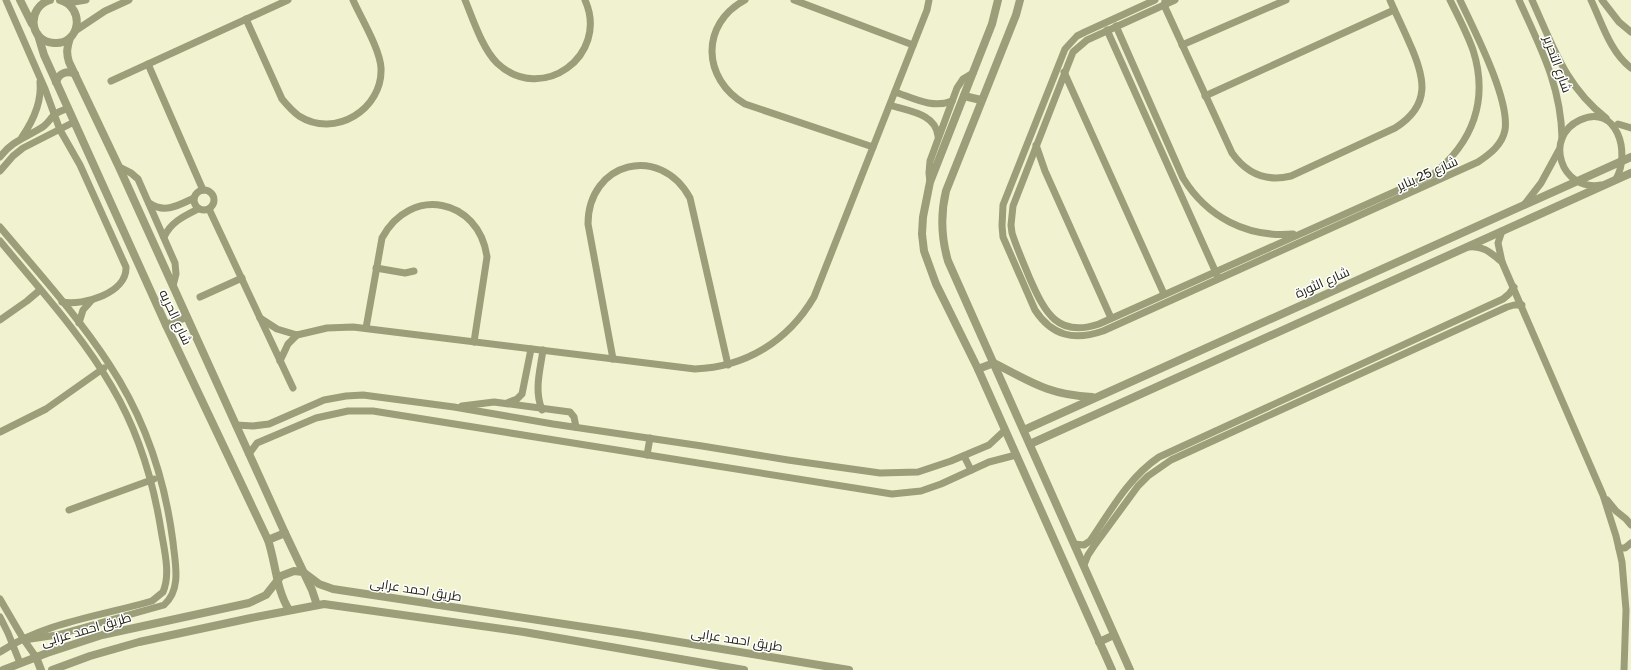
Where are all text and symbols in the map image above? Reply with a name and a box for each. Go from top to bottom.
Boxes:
street label: شارع التحرير [1539,32,1576,95]
street label: شارع 25 يناير [1393,152,1460,195]
street label: شارع الثورة [1292,263,1352,302]
street label: شارع الحريه [155,287,196,348]
street label: طريق احمد عرابى [369,574,463,604]
street label: طريق احمد عرابى [39,609,133,649]
street label: طريق احمد عرابى [690,624,784,654]

